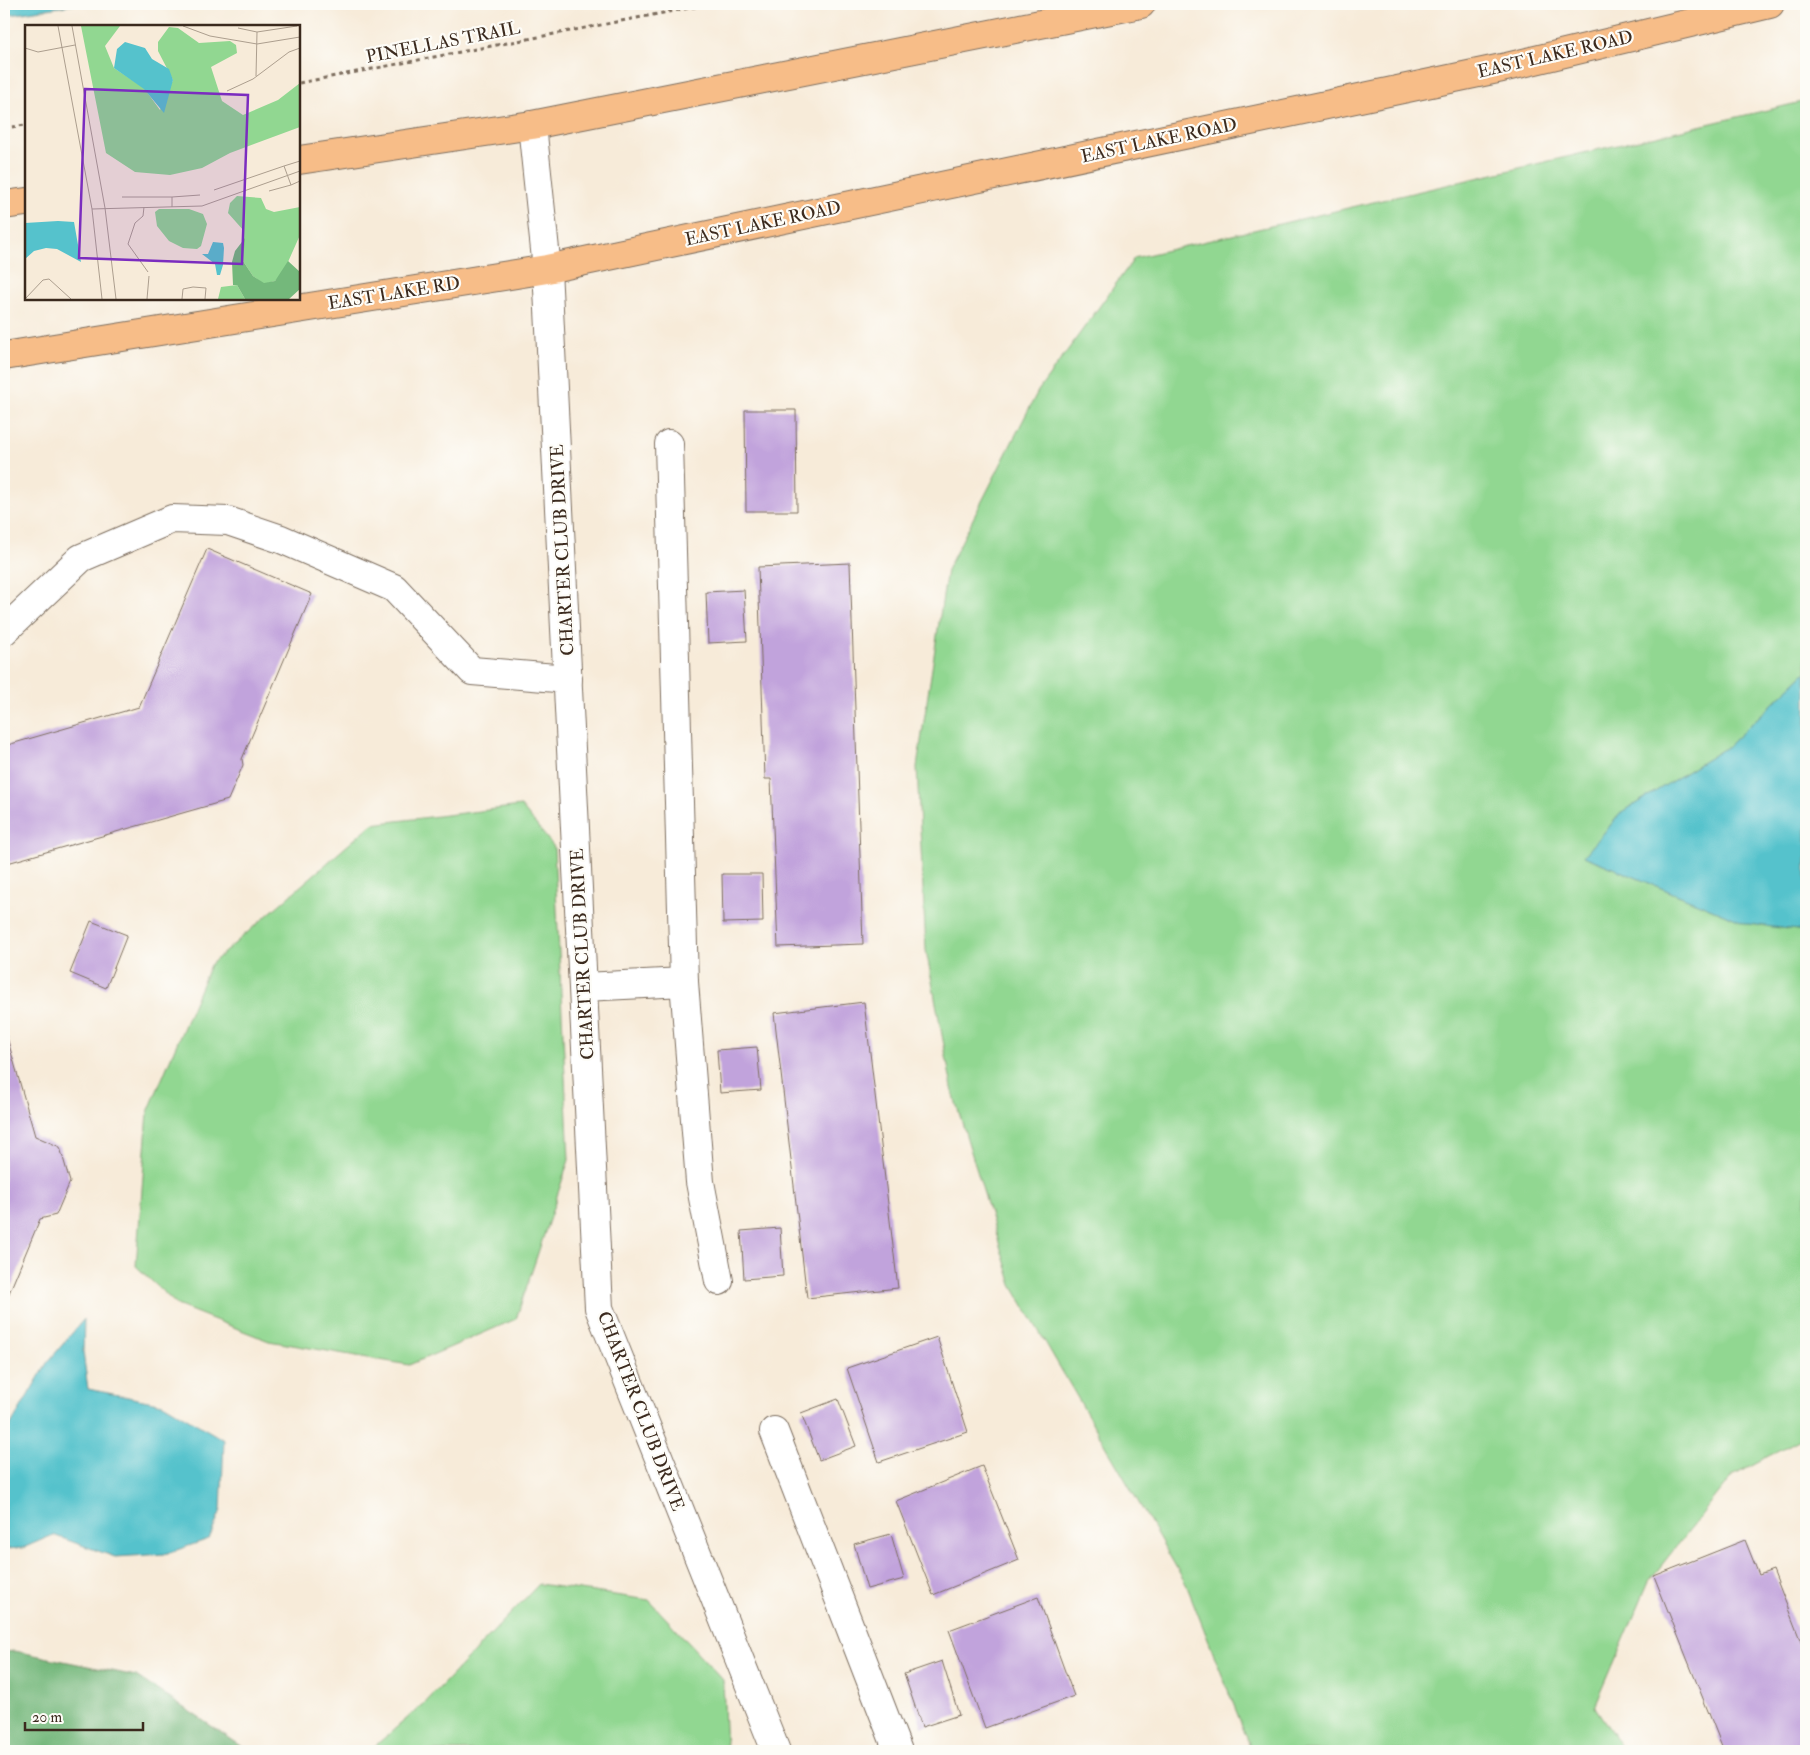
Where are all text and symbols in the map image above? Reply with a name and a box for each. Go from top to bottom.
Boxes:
street label: PINELLAS TRAIL [364,16,522,69]
inset map [25,25,300,300]
street label: EAST LAKE ROAD [1475,25,1635,84]
street label: EAST LAKE ROAD [1079,113,1239,168]
street label: EAST LAKE ROAD [683,196,843,251]
street label: EAST LAKE RD [326,272,462,315]
street label: CHARTER CLUB DRIVE [545,444,580,656]
street label: CHARTER CLUB DRIVE [565,848,600,1060]
street label: CHARTER CLUB DRIVE [592,1308,689,1514]
scale bar [25,1700,142,1732]
text: 20 m [32,1708,62,1727]

